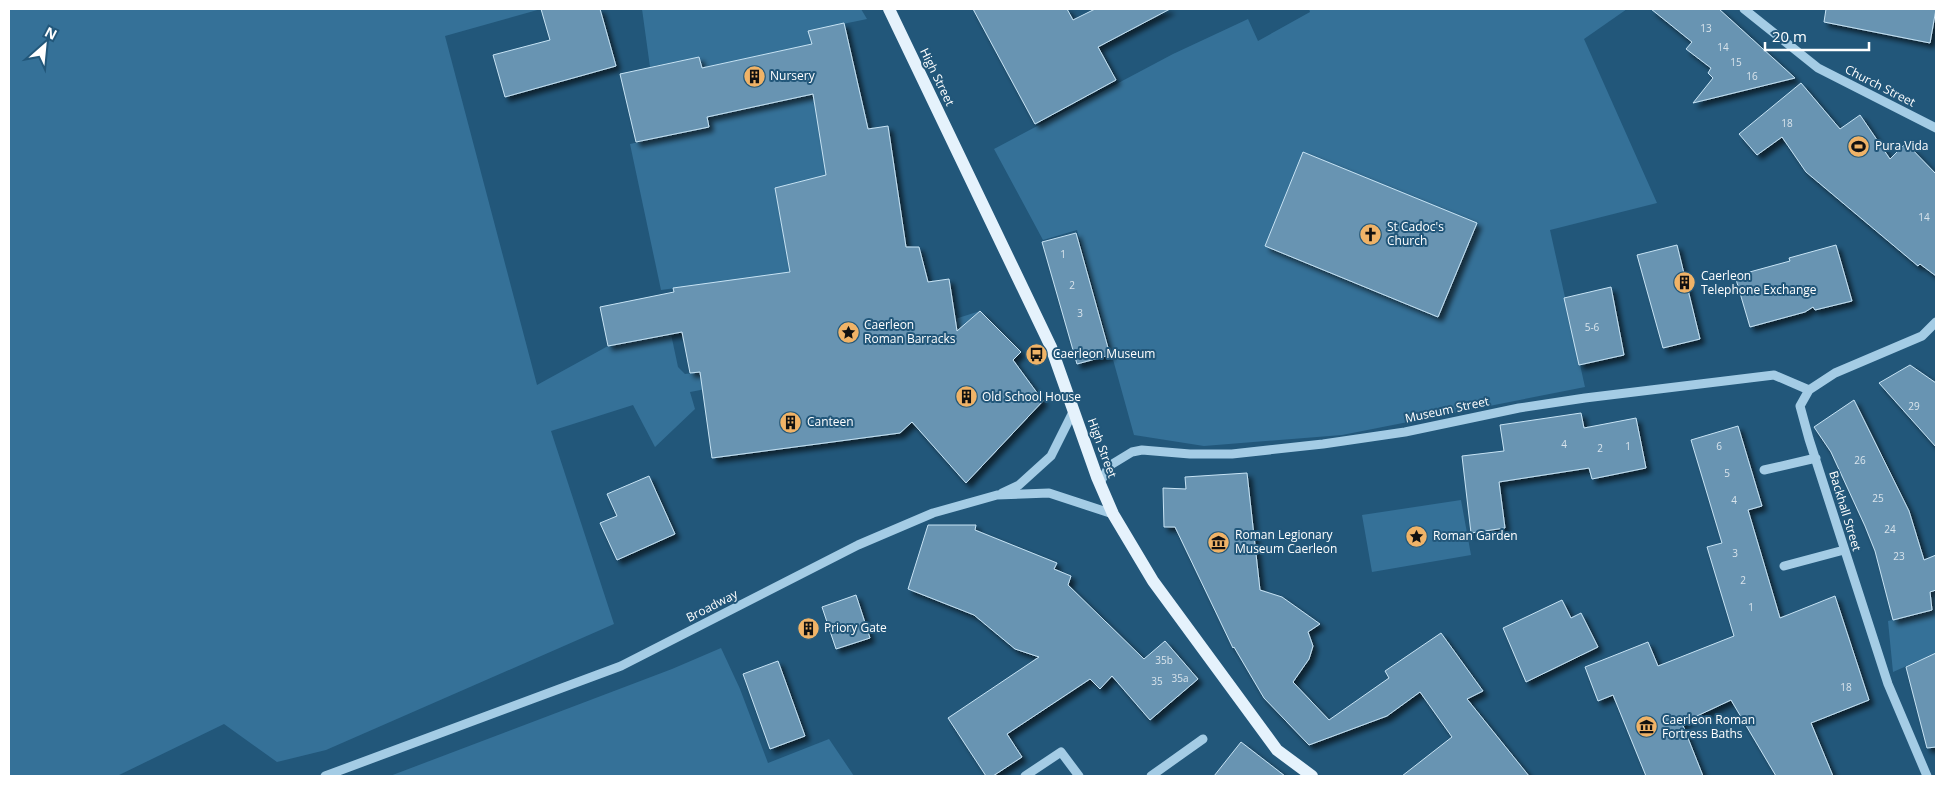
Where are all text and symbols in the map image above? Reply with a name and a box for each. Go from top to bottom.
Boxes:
north arrow [20,20,70,70]
scale bar [1765,20,1869,52]
house number: 13 [1700,21,1712,35]
text: N [42,22,61,44]
text: 20 m [1772,26,1807,46]
house number: 14 [1717,40,1729,54]
street label: High Street [916,45,959,109]
house number: 15 [1730,55,1742,69]
street label: Church Street [1842,61,1918,111]
building icon: Nursery [742,64,766,88]
place label: Nursery [770,67,816,84]
house number: 16 [1746,69,1758,83]
house number: 18 [1781,116,1793,130]
sports icon: Pura Vida [1847,134,1871,158]
place label: Pura Vida [1875,137,1928,154]
house number: 14 [1918,210,1930,224]
place label: St Cadoc's Church [1387,218,1444,249]
church icon: St Cadoc's Church [1359,222,1383,246]
house number: 1 [1060,247,1066,261]
place label: Caerleon Telephone Exchange [1701,267,1817,298]
building icon: Caerleon Telephone Exchange [1673,271,1697,295]
house number: 2 [1069,278,1075,292]
house number: 3 [1077,306,1083,320]
place label: Caerleon Roman Barracks [864,316,956,347]
place icon: Caerleon Roman Barracks [836,320,860,344]
house number: 5-6 [1585,320,1600,334]
bus stop icon: Caerleon Museum [1025,342,1049,366]
place label: Caerleon Museum [1053,345,1155,362]
building icon: Old School House [954,385,978,409]
place label: Old School House [982,388,1081,405]
street label: Museum Street [1403,392,1491,427]
house number: 29 [1908,399,1920,413]
building icon: Canteen [779,410,803,434]
place label: Canteen [807,413,854,430]
street label: High Street [1084,416,1121,480]
house number: 4 [1561,437,1567,451]
house number: 1 [1625,439,1631,453]
house number: 6 [1716,439,1722,453]
house number: 2 [1597,441,1603,455]
house number: 26 [1854,453,1866,467]
house number: 5 [1724,466,1730,480]
street label: Backhall Street [1825,469,1866,553]
house number: 25 [1872,491,1884,505]
house number: 4 [1731,493,1737,507]
house number: 24 [1884,522,1896,536]
place icon: Roman Garden [1405,524,1429,548]
place label: Roman Legionary Museum Caerleon [1235,526,1337,557]
place label: Roman Garden [1433,527,1518,544]
museum icon: Roman Legionary Museum Caerleon [1207,530,1231,554]
house number: 3 [1732,546,1738,560]
house number: 23 [1893,549,1905,563]
house number: 2 [1740,573,1746,587]
street label: Broadway [683,585,741,626]
house number: 1 [1748,600,1754,614]
building icon: Priory Gate [796,616,820,640]
place label: Priory Gate [824,619,887,636]
house number: 35b [1155,653,1173,667]
house number: 35a [1172,671,1189,685]
house number: 35 [1151,674,1163,688]
house number: 18 [1840,680,1852,694]
place label: Caerleon Roman Fortress Baths [1662,711,1755,742]
museum icon: Caerleon Roman Fortress Baths [1634,715,1658,739]

